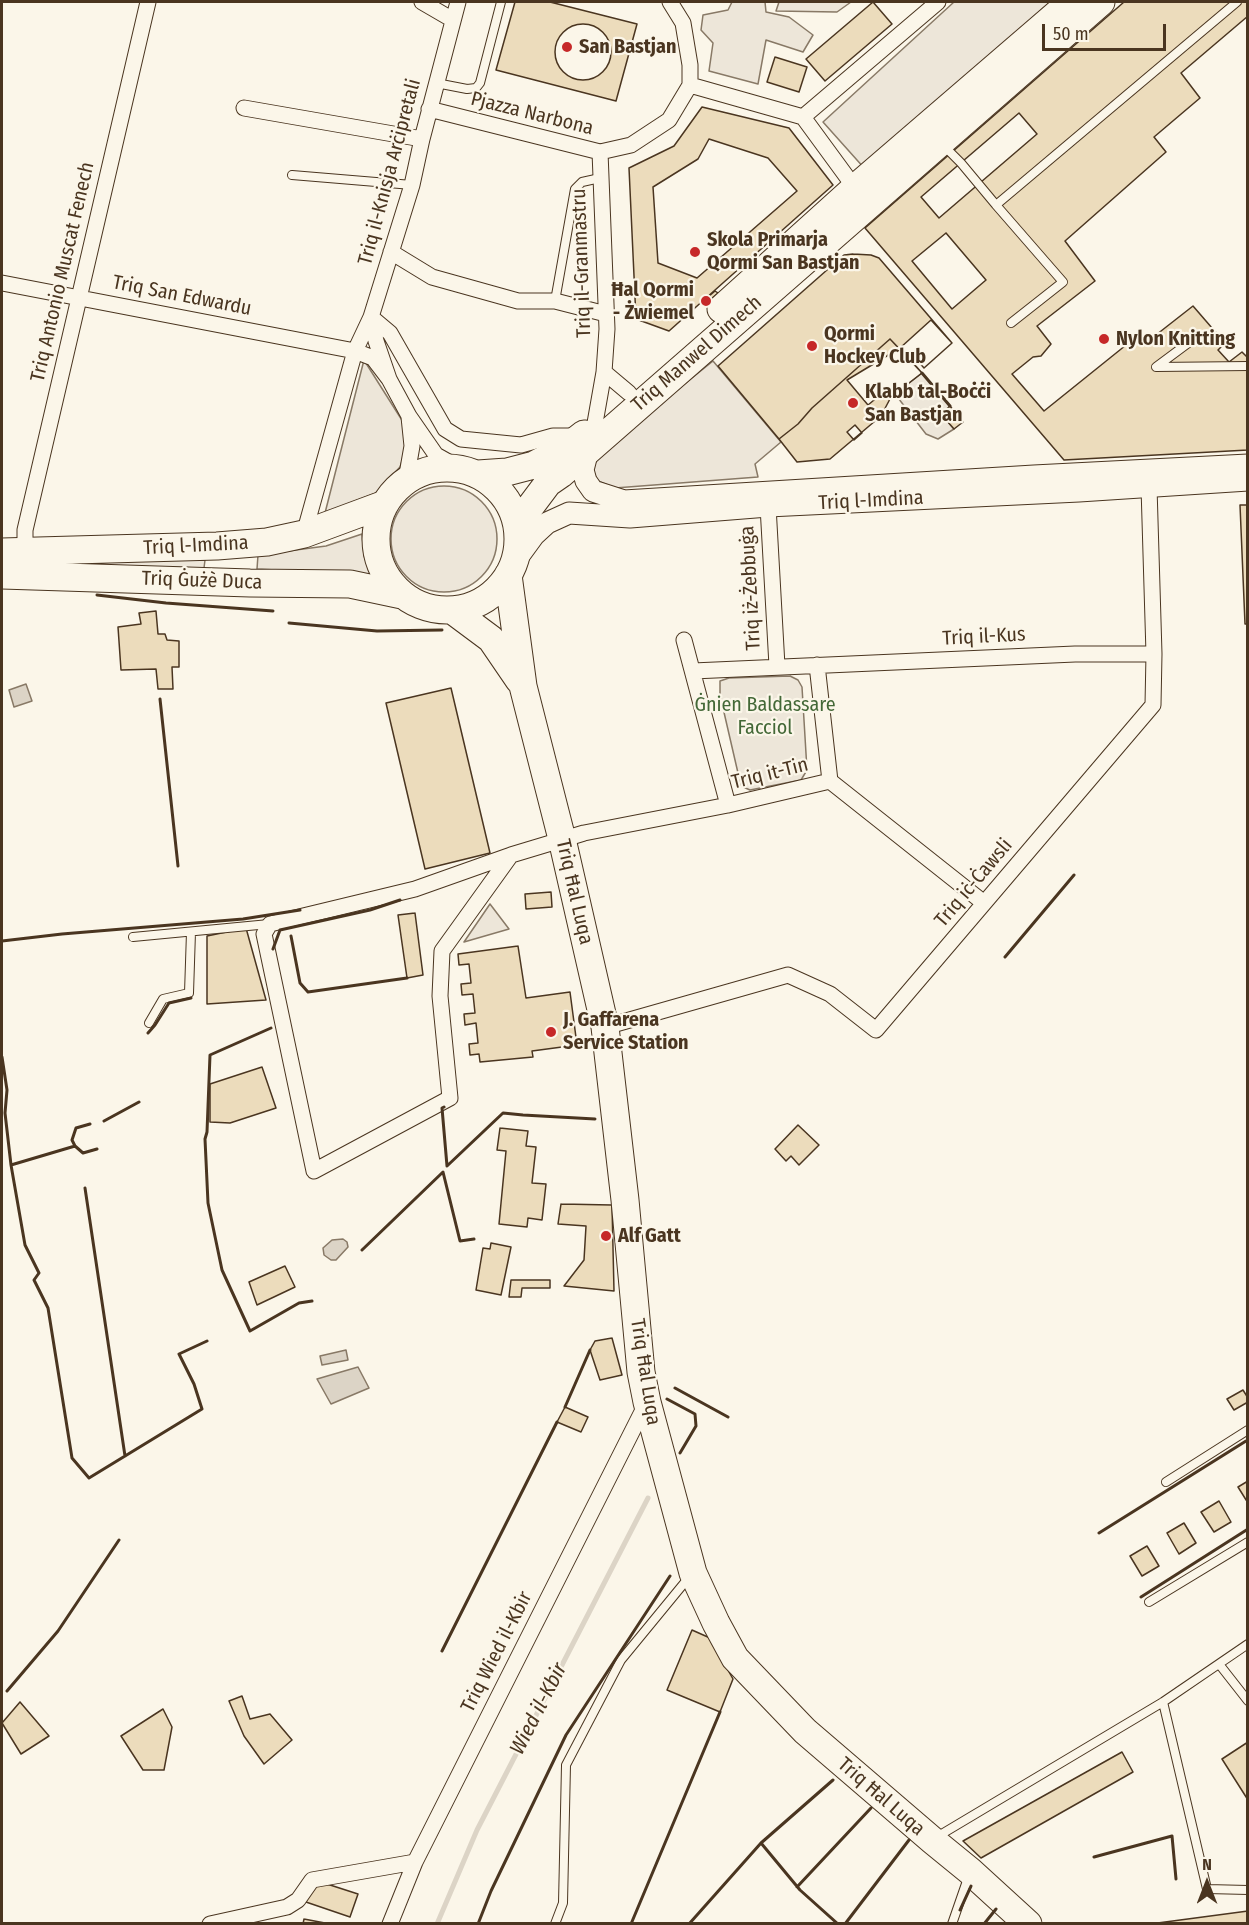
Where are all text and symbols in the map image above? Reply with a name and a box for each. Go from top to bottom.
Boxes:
scale bar [1045,12,1170,50]
text: 50 m [1053,23,1089,45]
place label: San Bastjan [579,35,676,59]
marker: San Bastjan [560,40,574,54]
street label: Triq il-Knisja Arċipretali [354,76,426,268]
street label: Pjazza Narbona [468,87,596,141]
street label: Triq Antonio Muscat Fenech [26,160,100,384]
street label: Triq il-Granmastru [567,188,597,338]
place label: Skola Primarja Qormi San Bastjan [707,228,860,275]
marker: Skola Primarja Qormi San Bastjan [688,245,702,259]
street label: Triq San Edwardu [111,271,253,321]
place label: Ħal Qormi - Żwiemel [611,278,694,325]
street label: Triq Manwel Dimech [627,291,767,417]
marker: Ħal Qormi - Żwiemel [699,294,713,308]
place label: Qormi Hockey Club [824,322,926,369]
place label: Nylon Knitting [1116,327,1235,351]
marker: Nylon Knitting [1097,332,1111,346]
marker: Qormi Hockey Club [805,339,819,353]
place label: Klabb tal-Boċċi San Bastjan [865,380,991,427]
marker: Klabb tal-Boċċi San Bastjan [846,396,860,410]
street label: Triq l-Imdina [818,486,924,516]
street label: Triq iż-Żebbuġa [736,525,766,651]
street label: Triq l-Imdina [143,531,249,561]
street label: Triq Ġużè Duca [141,567,263,595]
street label: Triq il-Kus [942,623,1026,651]
park label: Ġnien Baldassare Facciol [694,693,836,740]
street label: Triq it-Tin [729,753,811,795]
street label: Triq iċ-Ċawsli [930,834,1018,932]
street label: Triq Ħal Luqa [550,837,598,947]
place label: J. Gaffarena Service Station [563,1008,689,1055]
marker: J. Gaffarena Service Station [544,1025,558,1039]
place label: Alf Gatt [618,1224,681,1248]
marker: Alf Gatt [599,1229,613,1243]
street label: Triq Ħal Luqa [625,1317,665,1427]
street label: Triq Wied il-Kbir [456,1588,538,1716]
water label: Wied il-Kbir [505,1659,573,1759]
street label: Triq Ħal Luqa [833,1753,929,1841]
north arrow [1177,1853,1237,1913]
text: N [1202,1855,1212,1874]

